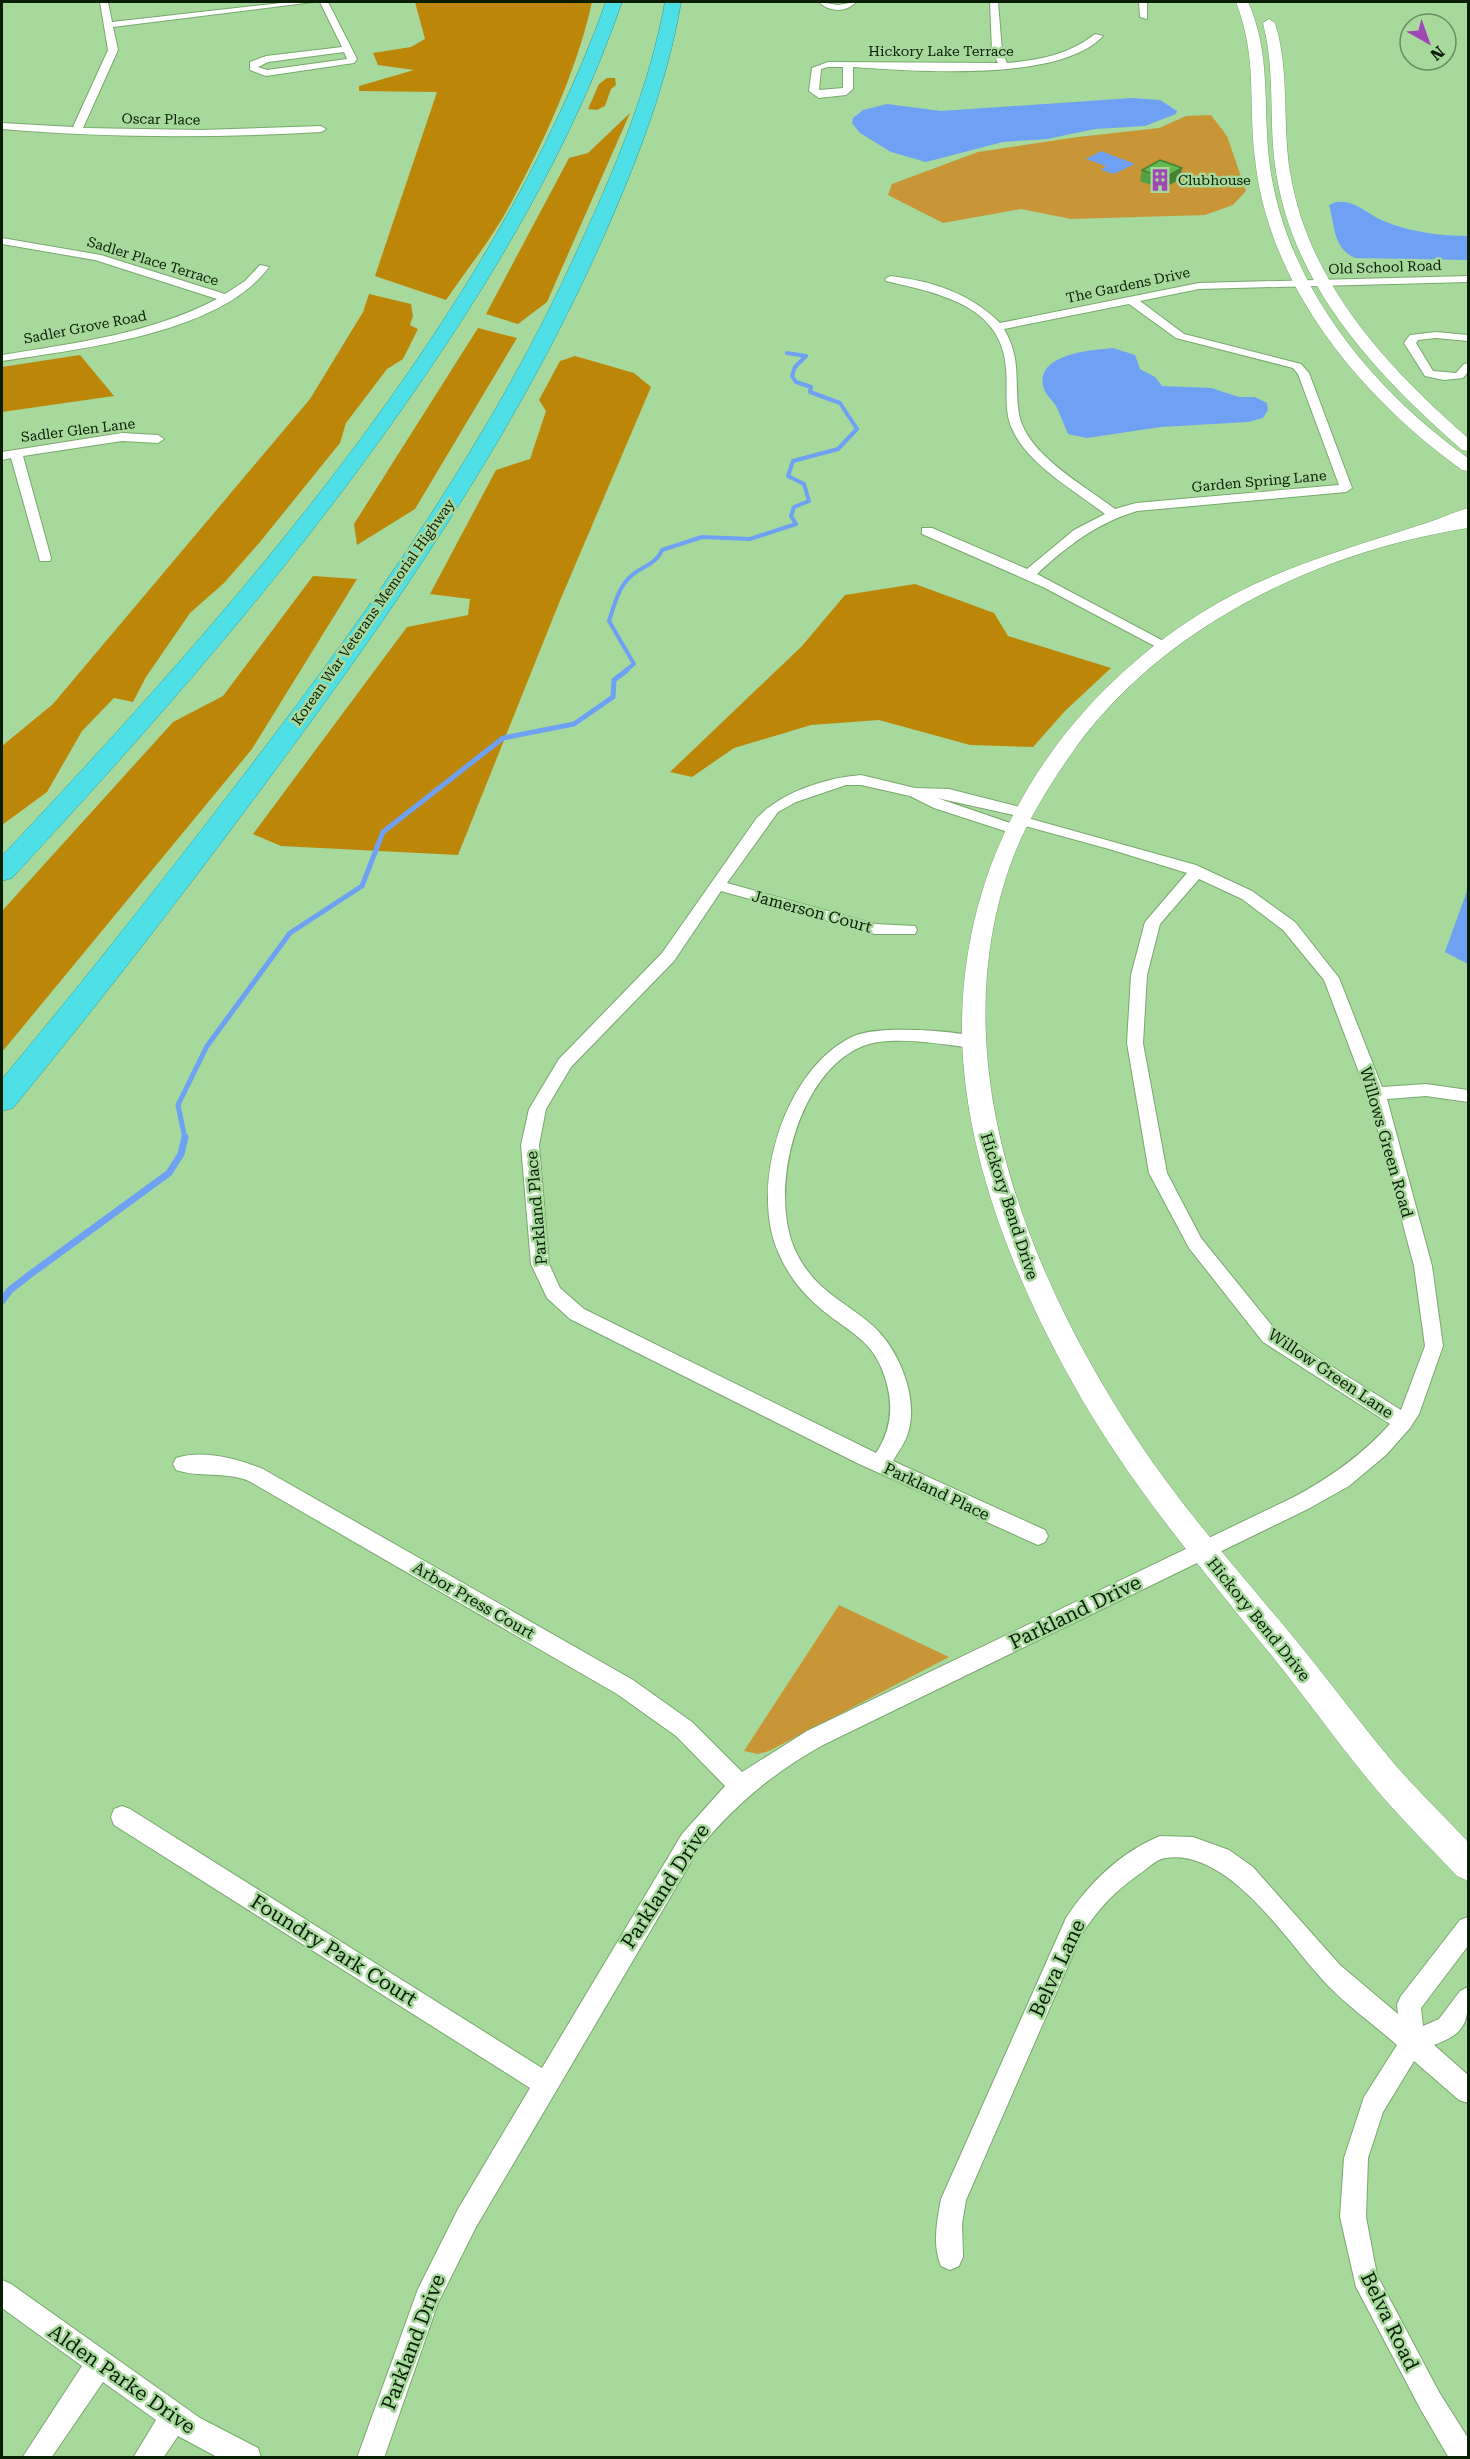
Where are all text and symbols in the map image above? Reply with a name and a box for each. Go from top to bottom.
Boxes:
north arrow [1398,12,1458,72]
text: N [1426,42,1448,64]
street label: Hickory Lake Terrace [868,43,1014,59]
street label: Oscar Place [122,110,201,128]
building icon: Clubhouse [1147,167,1173,193]
place label: Clubhouse [1178,172,1251,188]
street label: Sadler Place Terrace [85,233,221,289]
street label: Old School Road [1328,257,1442,277]
street label: The Gardens Drive [1065,264,1192,306]
street label: Sadler Grove Road [22,307,148,347]
street label: Sadler Glen Lane [20,415,136,445]
street label: Garden Spring Lane [1191,467,1327,495]
street label: Korean War Veterans Memorial Highway [288,495,458,728]
street label: Jamerson Court [750,886,874,937]
street label: Willows Green Road [1356,1065,1417,1220]
street label: Hickory Bend Drive [977,1130,1042,1282]
street label: Parkland Place [522,1150,551,1266]
street label: Willow Green Lane [1265,1324,1397,1422]
street label: Parkland Place [881,1459,993,1524]
street label: Hickory Bend Drive [1203,1554,1314,1685]
street label: Arbor Press Court [410,1558,538,1643]
street label: Parkland Drive [1005,1570,1145,1654]
street label: Parkland Drive [616,1819,714,1953]
street label: Foundry Park Court [246,1889,422,2011]
street label: Belva Lane [1024,1915,1090,2021]
street label: Belva Road [1356,2268,1424,2374]
street label: Parkland Drive [376,2271,450,2413]
street label: Alden Parke Drive [44,2319,200,2439]

